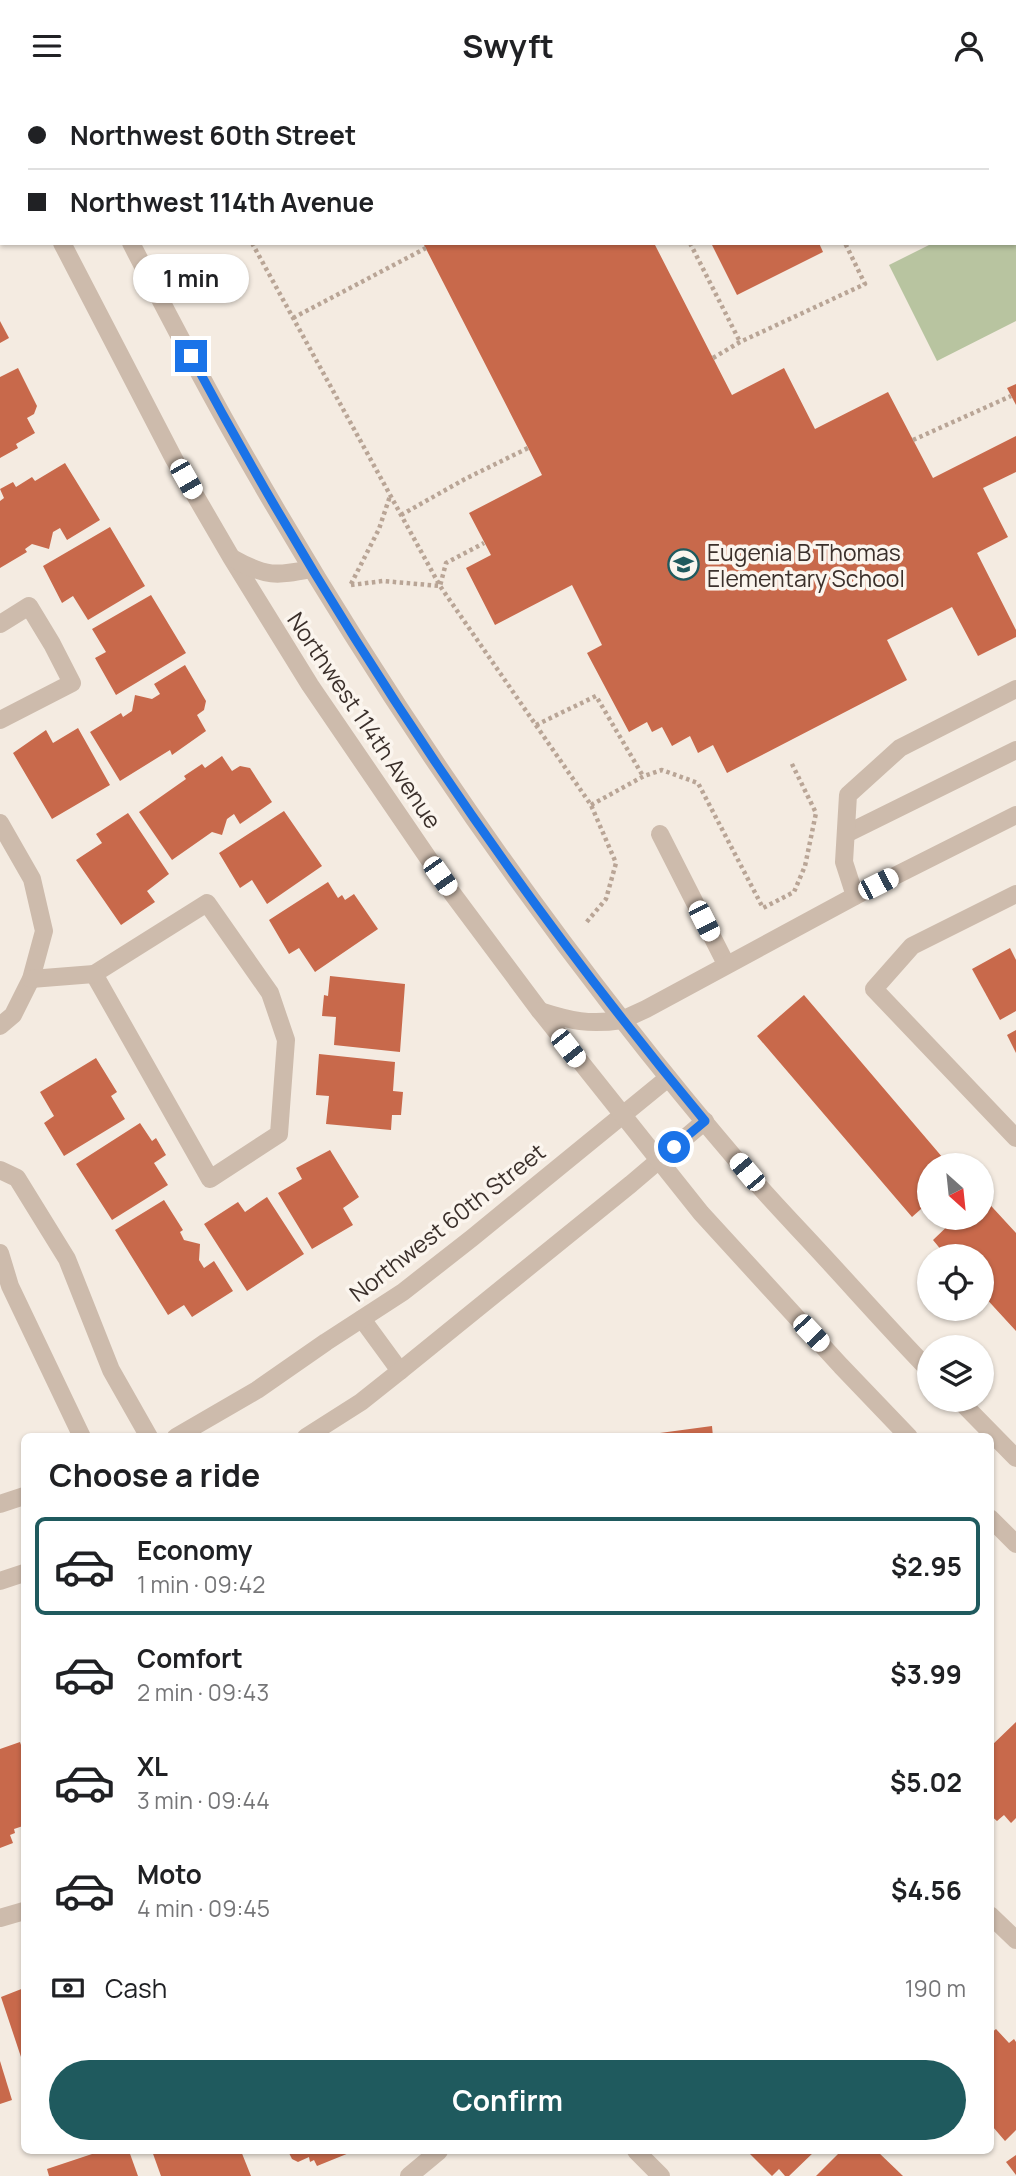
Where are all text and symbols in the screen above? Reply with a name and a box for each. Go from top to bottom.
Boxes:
text: Swyft [462,24,554,68]
icon: menu [28,27,66,65]
icon: person [950,27,988,65]
text: Northwest 60th Street [70,117,356,153]
text: Northwest 114th Avenue [70,184,374,220]
callout: 1 min [133,254,249,303]
text: 1 min [163,262,219,294]
route end [175,340,207,372]
car [167,456,206,502]
place label: Eugenia B Thomas Elementary School [707,536,905,594]
school or university icon: Eugenia B Thomas Elementary School [667,548,701,582]
street label: Northwest 114th Avenue [281,605,449,835]
car [420,853,461,899]
car [855,865,902,903]
car [686,898,723,944]
car [547,1025,590,1071]
route start [658,1131,690,1163]
street label: Northwest 60th Street [342,1135,552,1309]
car [726,1149,769,1195]
north arrow [917,1153,994,1230]
map controls [917,1153,994,1412]
button: locate [917,1244,994,1321]
car [789,1310,834,1356]
button: layers [917,1335,994,1412]
text: Choose a ride [49,1453,260,1497]
text: Economy [137,1532,252,1568]
icon: car [53,1535,116,1598]
text: $2.95 [891,1548,962,1584]
text: 1 min · 09:42 [137,1568,265,1600]
text: Comfort [137,1640,243,1676]
icon: car [53,1643,116,1706]
text: $3.99 [890,1656,962,1692]
text: 2 min · 09:43 [137,1676,269,1708]
text: XL [137,1748,168,1784]
icon: car [53,1751,116,1814]
text: $5.02 [890,1764,962,1800]
text: 3 min · 09:44 [137,1784,270,1816]
text: Moto [137,1856,202,1892]
icon: car [53,1859,116,1922]
text: $4.56 [891,1872,962,1908]
text: 4 min · 09:45 [137,1892,270,1924]
icon: cash [49,1969,87,2007]
text: Cash [105,1970,167,2006]
text: 190 m [905,1972,966,2004]
button: Confirm [49,2060,966,2140]

